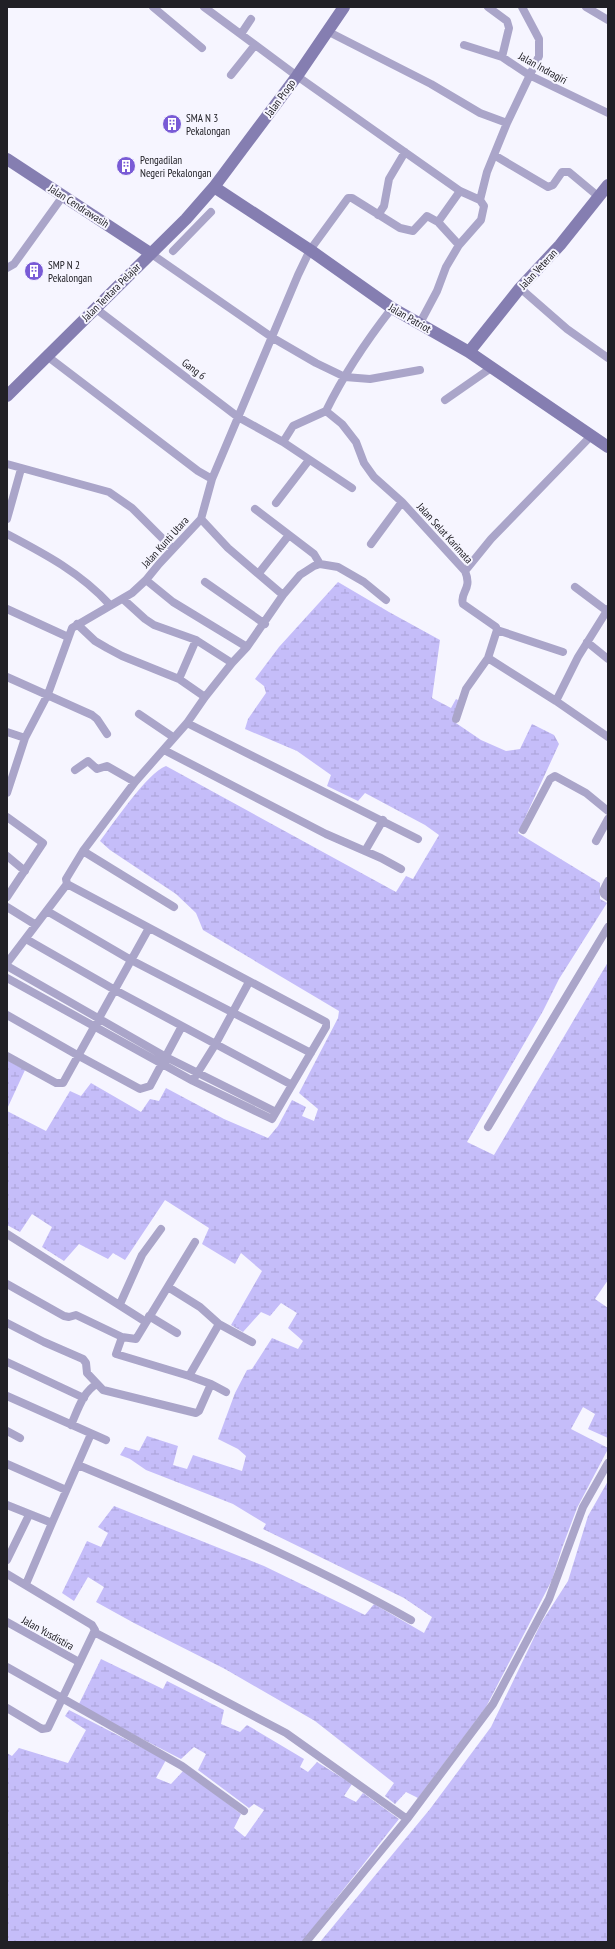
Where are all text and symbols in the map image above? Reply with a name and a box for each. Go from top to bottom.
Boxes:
street label: Jalan Indragiri [515,48,570,87]
street label: Jalan Progo [261,76,298,120]
place label: SMA N 3 Pekalongan [186,111,230,138]
building icon: SMA N 3 Pekalongan [161,113,183,135]
place label: Pengadilan Negeri Pekalongan [140,153,212,180]
building icon: Pengadilan Negeri Pekalongan [115,155,137,177]
street label: Jalan Cendrawasih [45,181,112,231]
street label: Jalan Veteran [515,246,560,293]
place label: SMP N 2 Pekalongan [48,258,92,285]
building icon: SMP N 2 Pekalongan [23,260,45,282]
street label: Jalan Tentara Pelajar [78,260,143,325]
street label: Jalan Patriot [386,300,434,336]
street label: Gang 6 [179,355,209,383]
street label: Jalan Selat Karimata [413,499,476,566]
street label: Jalan Kunti Utara [138,513,192,571]
street label: Jalan Yusdistira [19,1612,77,1653]

